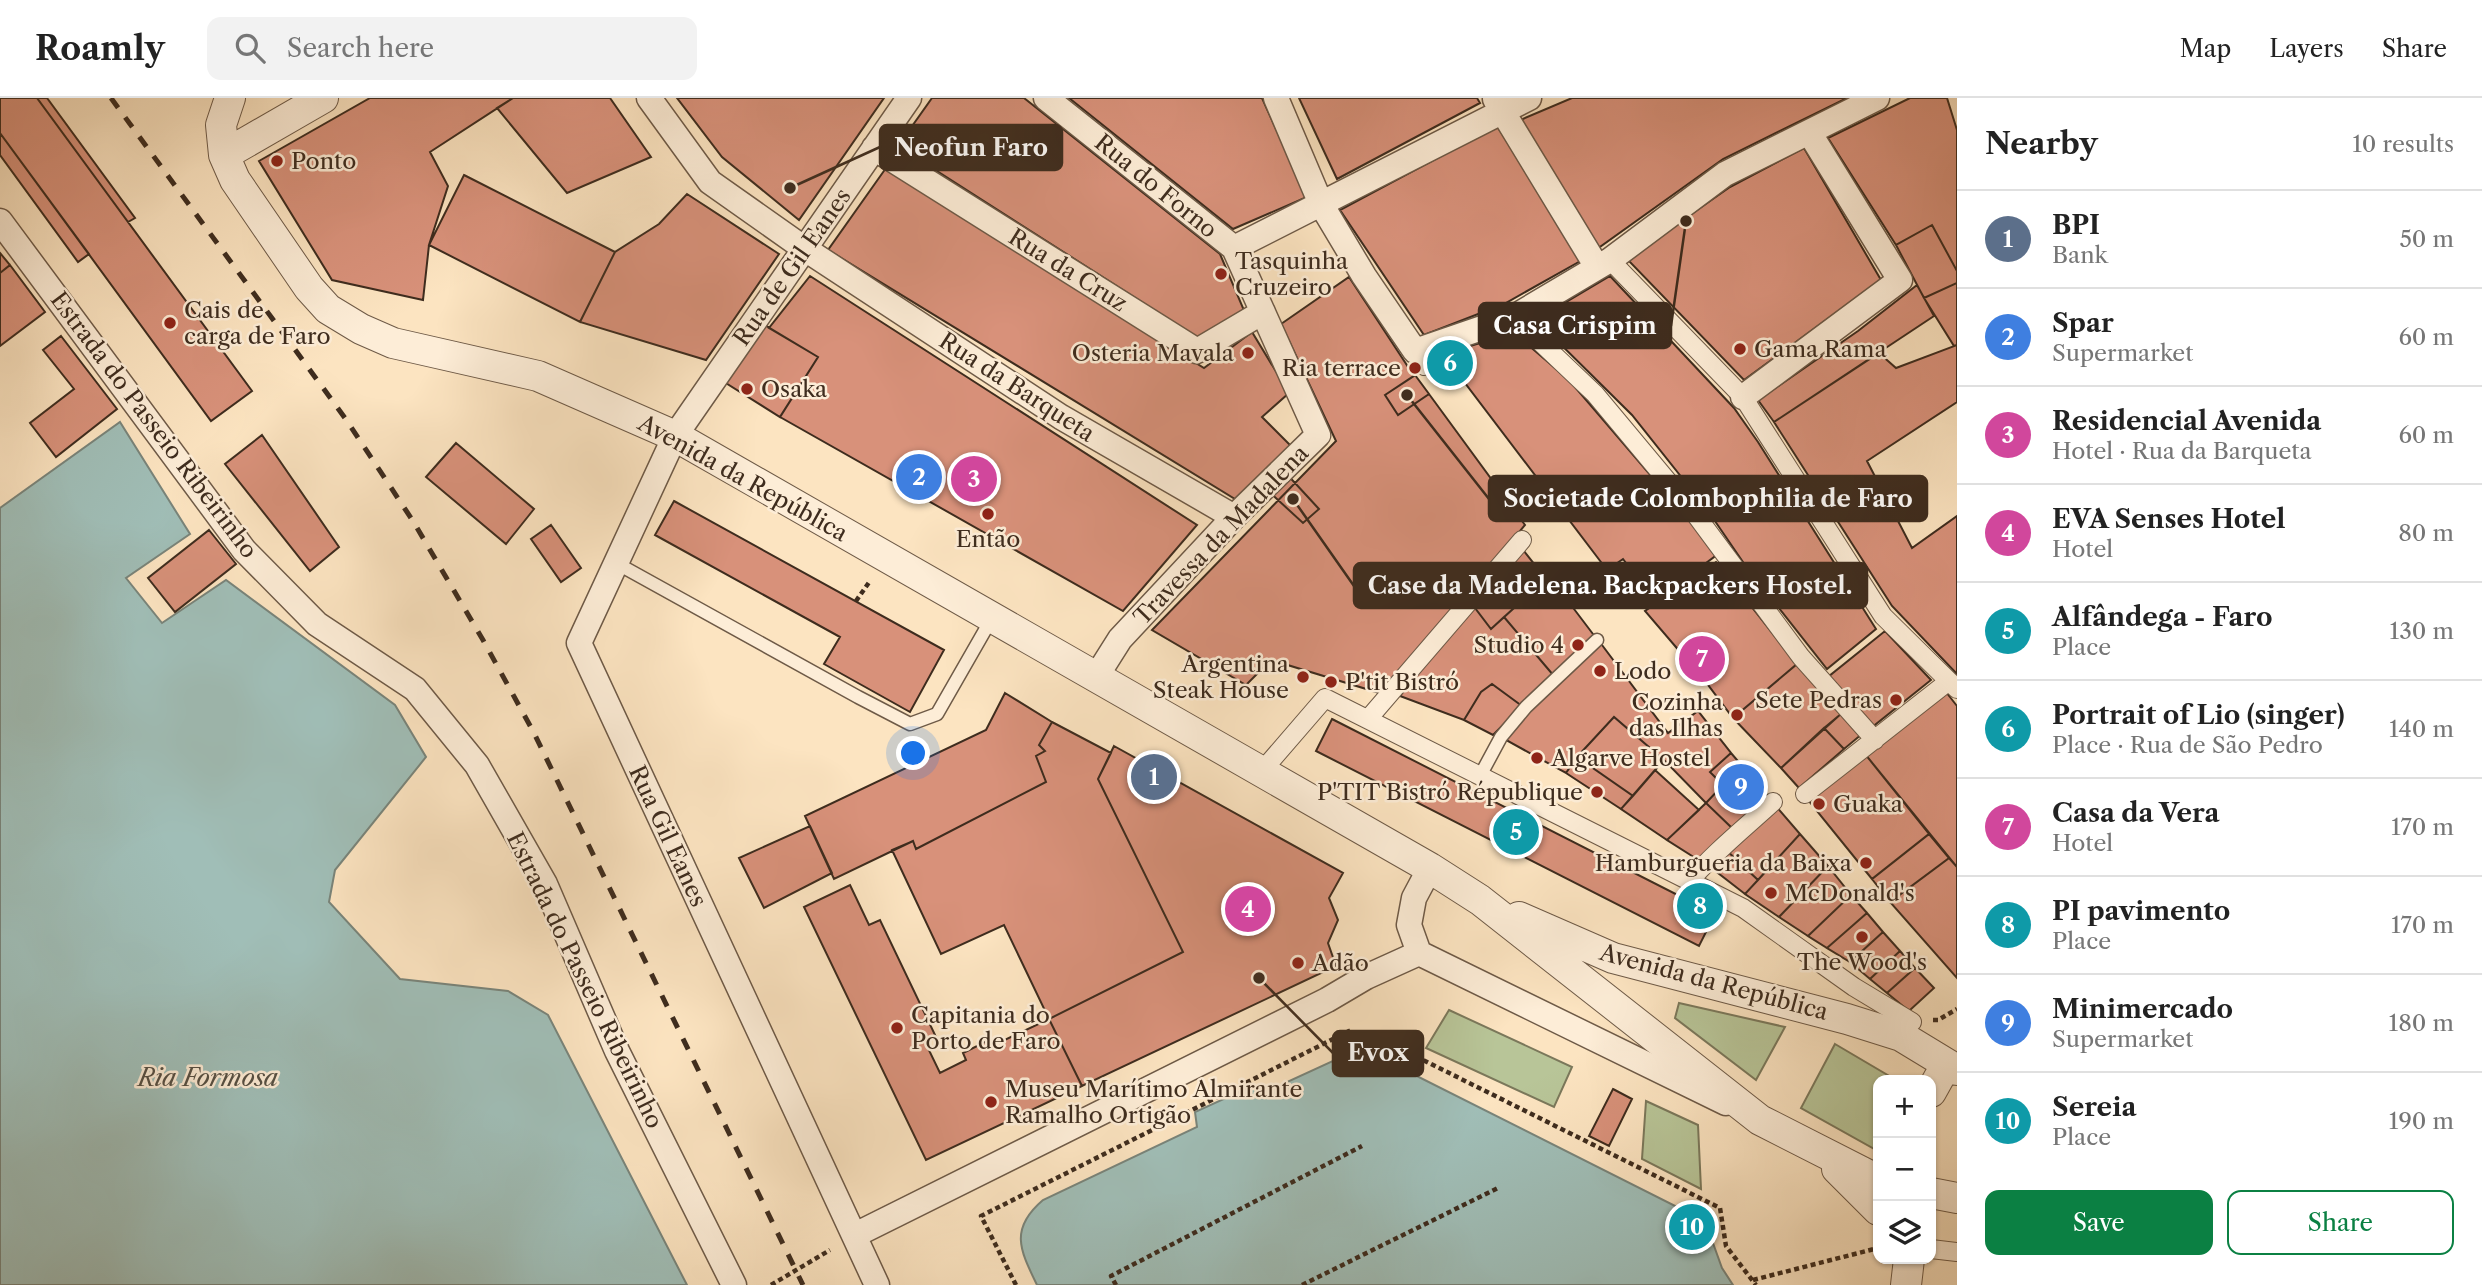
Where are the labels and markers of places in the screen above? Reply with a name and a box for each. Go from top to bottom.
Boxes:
callout: Neofun Faro [880,125,1062,170]
place label: Ponto [291,147,356,175]
marker: Ponto [269,153,285,169]
place label: Tasquinha Cruzeiro [1235,247,1349,301]
marker: Tasquinha Cruzeiro [1213,266,1229,282]
place label: Cais de carga de Faro [184,296,331,350]
callout: Casa Crispim [1479,303,1671,348]
marker: Cais de carga de Faro [162,315,178,331]
place label: Gama Rama [1754,335,1887,363]
pin: 6 [1427,337,1473,389]
place label: Osteria Mavala [1072,339,1235,367]
marker: Gama Rama [1732,341,1748,357]
marker: Osteria Mavala [1240,345,1256,361]
place label: Ria terrace [1282,354,1401,382]
marker: Ria terrace [1407,360,1423,376]
place label: Osaka [761,375,828,403]
marker: Osaka [739,381,755,397]
pin: 2 [896,451,942,503]
pin: 3 [951,453,997,505]
callout: Societade Colombophilia de Faro [1489,476,1927,521]
marker: Então [980,506,996,522]
place label: Então [956,525,1020,553]
callout: Case da Madelena. Backpackers Hostel. [1354,563,1867,608]
place label: Studio 4 [1473,631,1564,659]
pin: 7 [1679,633,1725,685]
marker: Studio 4 [1570,637,1586,653]
place label: Argentina Steak House [1153,650,1290,704]
place label: Lodo [1614,657,1671,685]
marker: Lodo [1592,663,1608,679]
place label: P'tit Bistró [1345,668,1459,696]
marker: Argentina Steak House [1295,669,1311,685]
marker: P'tit Bistró [1323,674,1339,690]
place label: Sete Pedras [1755,686,1882,714]
place label: Cozinha das Ilhas [1629,688,1724,742]
marker: Sete Pedras [1888,692,1904,708]
marker: Cozinha das Ilhas [1729,707,1745,723]
place label: Algarve Hostel [1550,744,1711,772]
marker: Algarve Hostel [1529,750,1545,766]
pin: 1 [1131,751,1177,803]
pin: 9 [1718,761,1764,813]
place label: P'TIT Bistró République [1317,778,1583,806]
marker: P'TIT Bistró République [1589,784,1605,800]
place label: Guaka [1833,790,1904,818]
marker: Guaka [1811,796,1827,812]
pin: 5 [1493,806,1539,858]
place label: Hamburgueria da Baixa [1595,849,1853,877]
marker: Hamburgueria da Baixa [1858,855,1874,871]
place label: McDonald's [1785,879,1915,907]
pin: 8 [1677,880,1723,932]
pin: 4 [1225,883,1271,935]
marker: McDonald's [1763,885,1779,901]
marker: The Wood's [1854,929,1870,945]
place label: The Wood's [1797,948,1927,976]
place label: Adão [1311,949,1369,977]
marker: Adão [1290,955,1306,971]
place label: Capitania do Porto de Faro [911,1001,1061,1055]
marker: Capitania do Porto de Faro [889,1020,905,1036]
callout: Evox [1333,1031,1423,1076]
place label: Museu Marítimo Almirante Ramalho Ortigão [1005,1075,1302,1129]
marker: Museu Marítimo Almirante Ramalho Ortigão [983,1094,999,1110]
pin: 10 [1669,1201,1715,1253]

